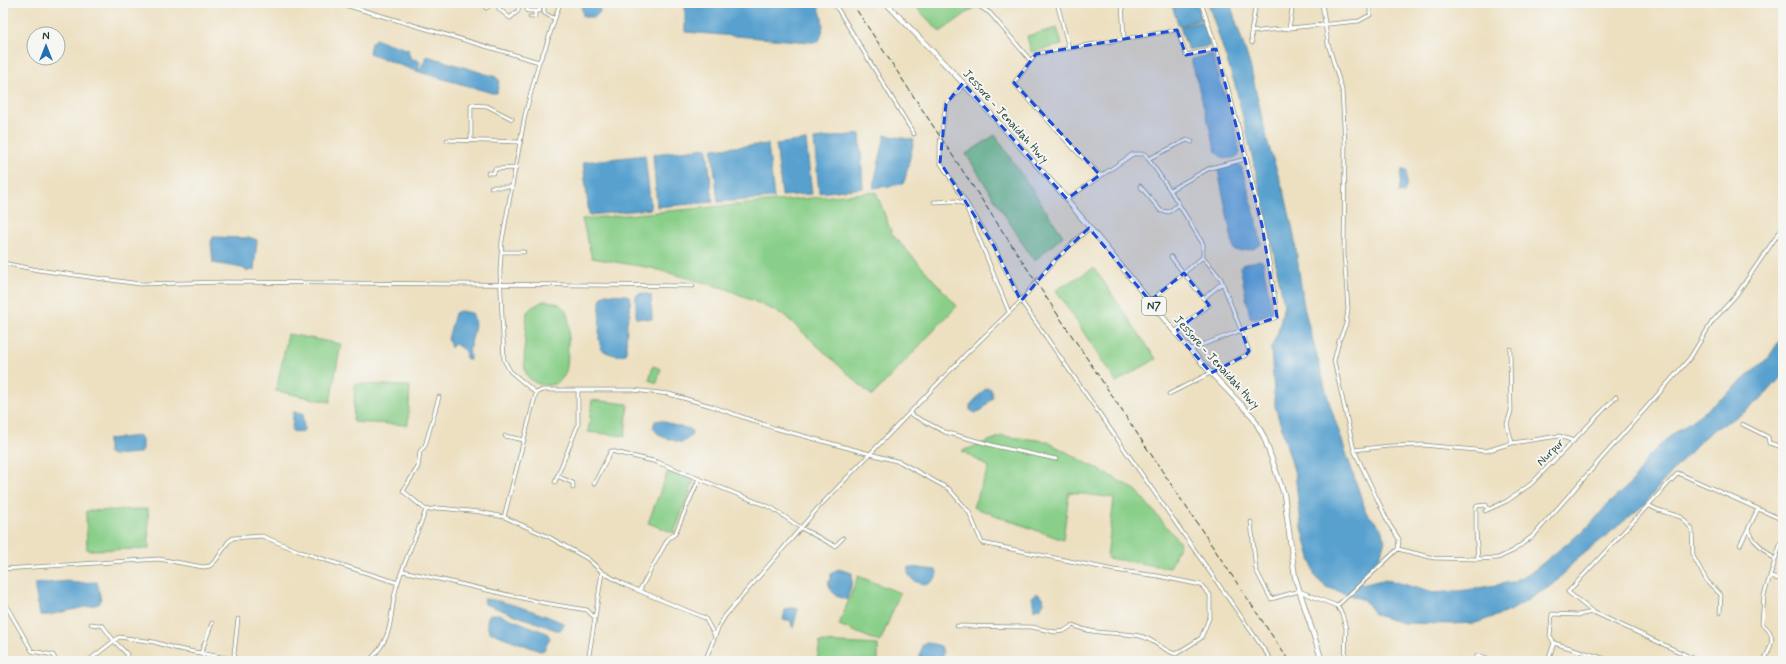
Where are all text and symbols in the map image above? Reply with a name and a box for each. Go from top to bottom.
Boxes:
north arrow [26,26,66,66]
text: N [42,30,50,44]
street label: Jessore - Jenaidah Hwy [959,66,1052,167]
road number: N7 [1142,297,1166,315]
street label: Jessore - Jenaidah Hwy [1170,312,1263,413]
street label: Nurpur [1533,435,1568,470]

